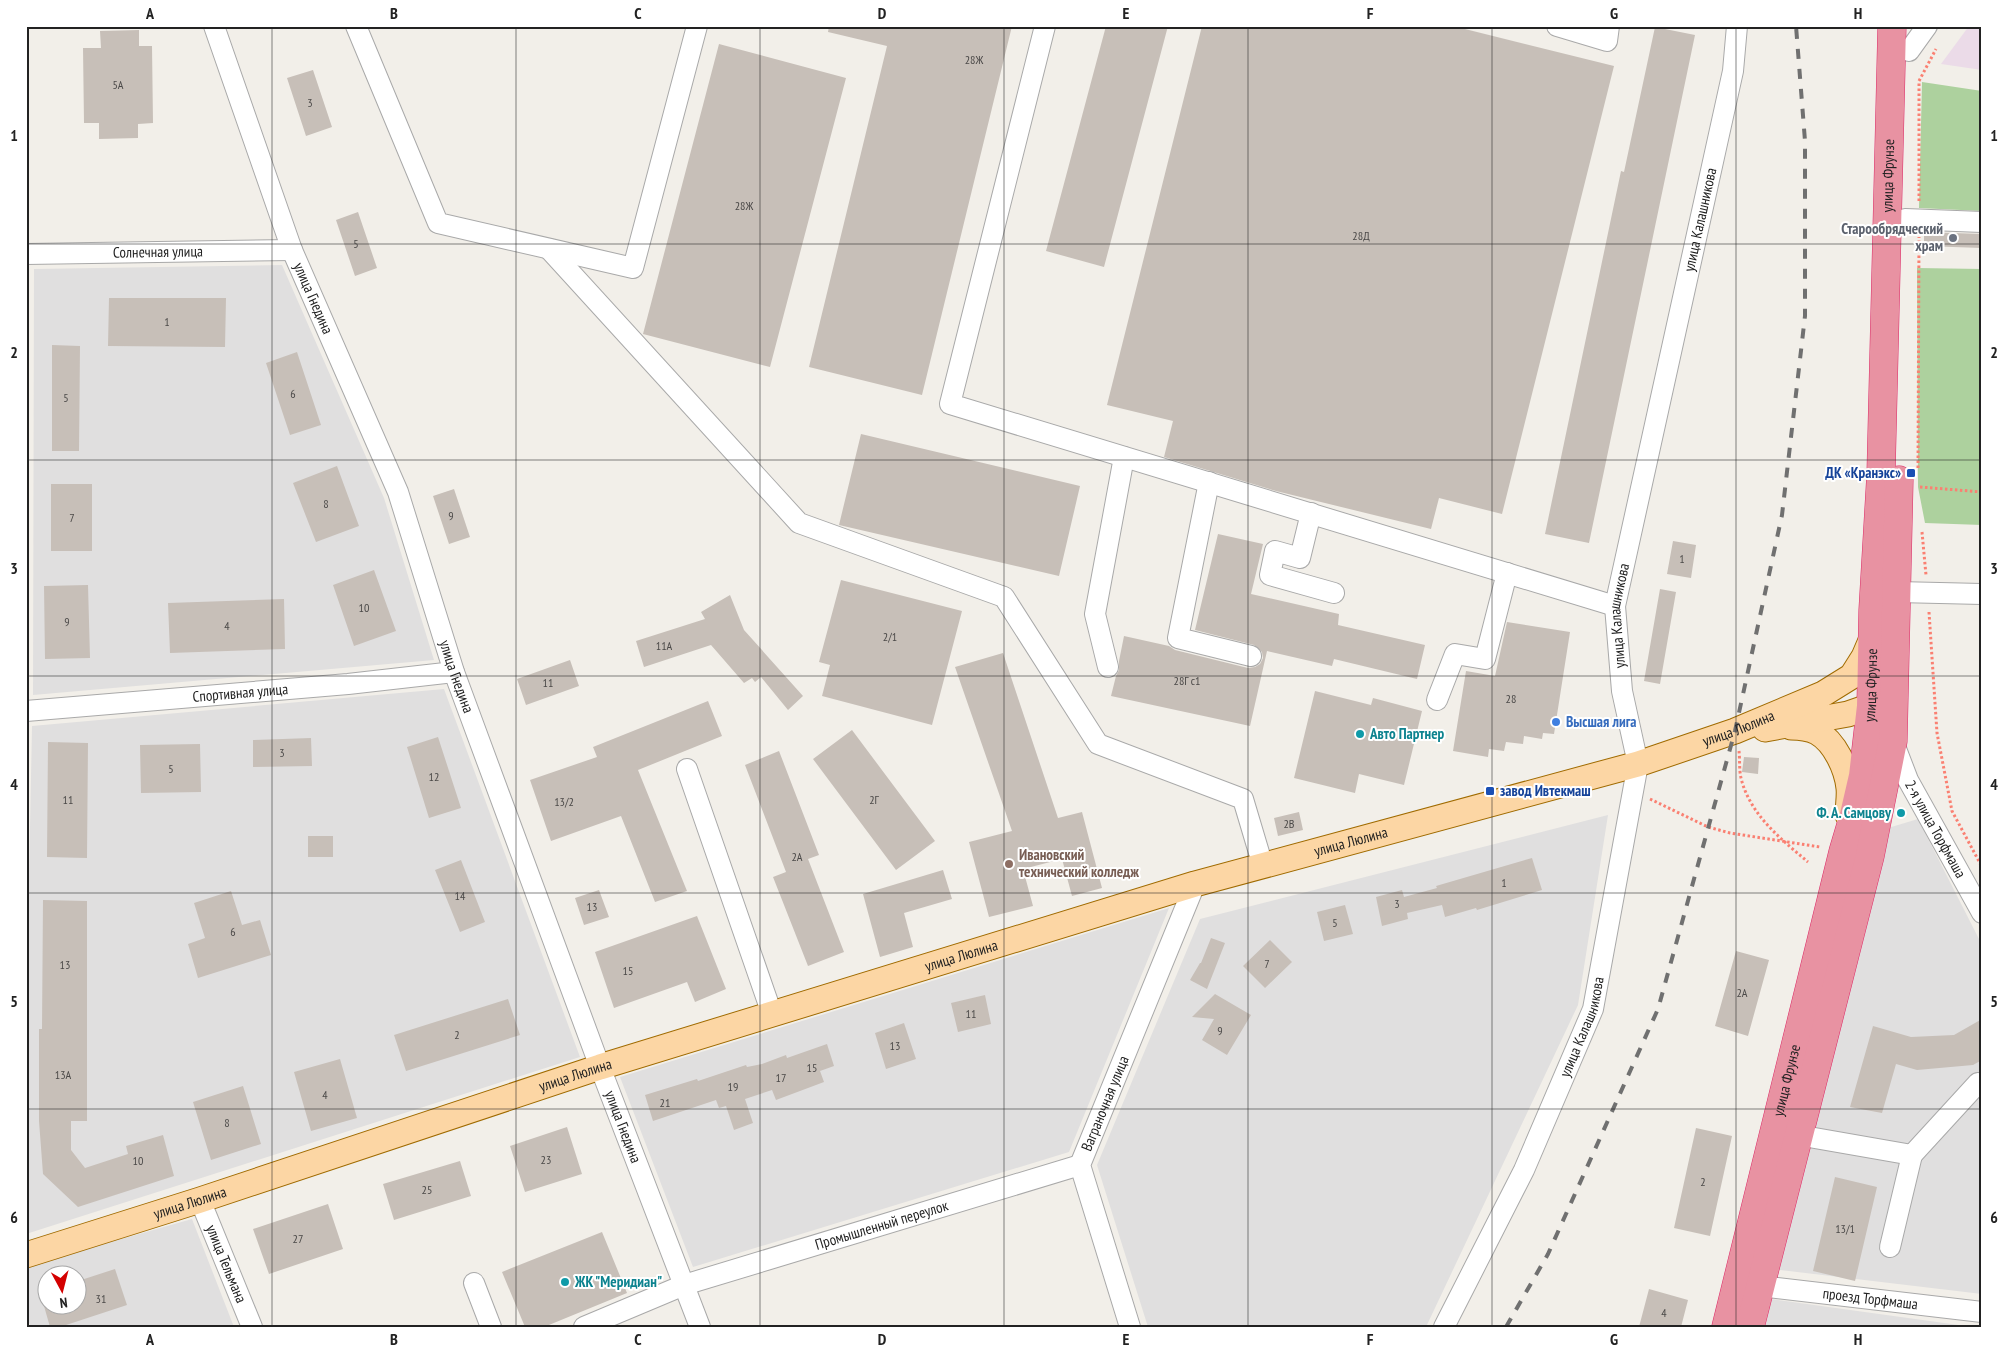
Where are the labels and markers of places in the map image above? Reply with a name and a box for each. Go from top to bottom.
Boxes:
place label: Старообрядческий храм [1841,219,1943,255]
marker: Старообрядческий храм [1947,232,1959,244]
place label: ДК «Кранэкс» [1825,463,1901,482]
marker: ДК «Кранэкс» [1905,467,1917,479]
place label: Высшая лига [1566,712,1637,731]
marker: Высшая лига [1550,716,1562,728]
place label: Авто Партнер [1369,724,1445,743]
marker: Авто Партнер [1354,728,1366,740]
place label: завод Ивтекмаш [1500,781,1591,800]
marker: завод Ивтекмаш [1484,785,1496,797]
place label: Ф. А. Самцову [1816,803,1892,822]
marker: Ф. А. Самцову [1895,807,1907,819]
place label: Ивановский технический колледж [1019,845,1139,881]
marker: Ивановский технический колледж [1003,858,1015,870]
place label: ЖК "Меридиан" [574,1272,662,1291]
marker: ЖК "Меридиан" [559,1276,571,1288]

